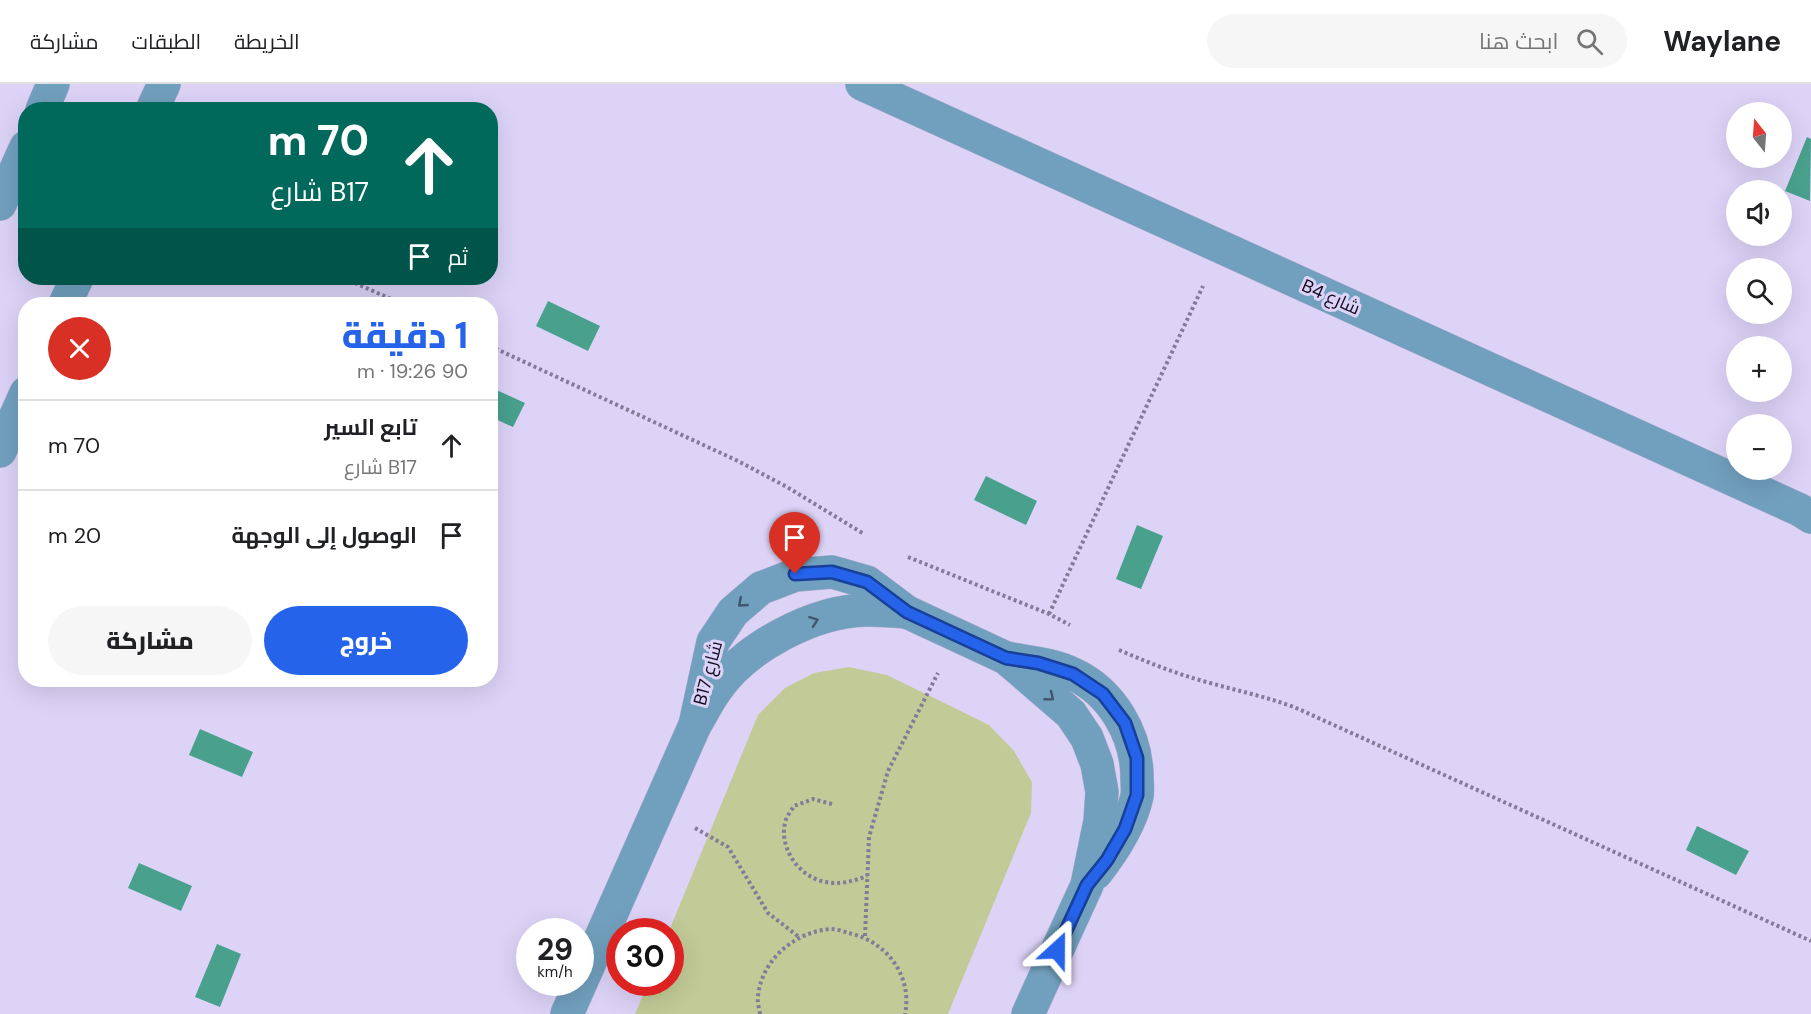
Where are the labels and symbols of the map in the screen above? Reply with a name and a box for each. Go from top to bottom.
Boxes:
north arrow [1726,102,1792,168]
street label: B4 شارع [1298,274,1364,320]
pin [769,512,820,574]
one-way arrow [738,596,749,607]
one-way arrow [808,615,819,628]
street label: B17 شارع [688,638,728,708]
one-way arrow [1043,690,1054,701]
speed limit sign: 30 [606,918,684,996]
position arrow [1025,918,1089,982]

